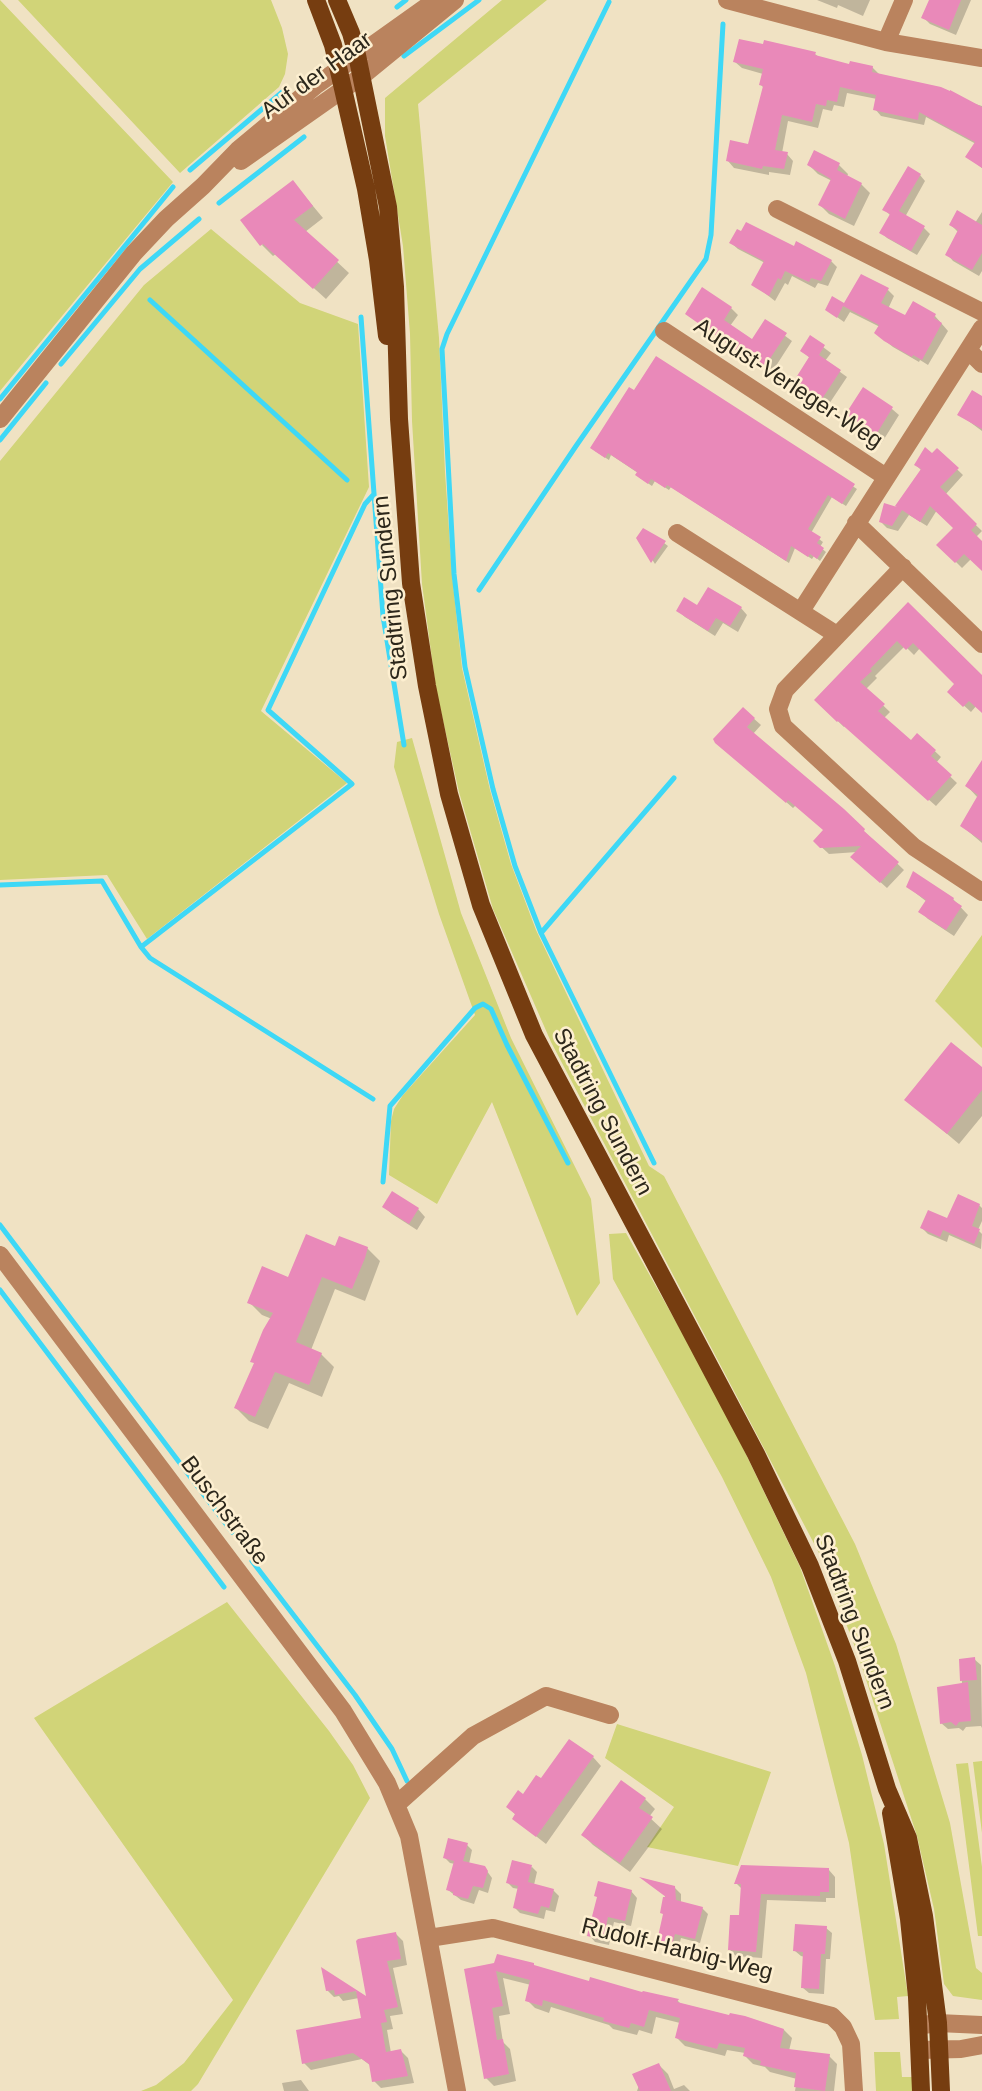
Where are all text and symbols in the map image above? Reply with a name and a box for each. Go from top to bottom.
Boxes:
street label: Auf der Haar [256,27,378,125]
street label: August-Verleger-Weg [688,313,888,455]
street label: Stadtring Sundern [368,494,414,682]
street label: Stadtring Sundern [546,1024,658,1200]
street label: Buschstraße [174,1451,274,1571]
street label: Stadtring Sundern [808,1531,900,1713]
street label: Rudolf-Harbig-Weg [578,1913,776,1987]

